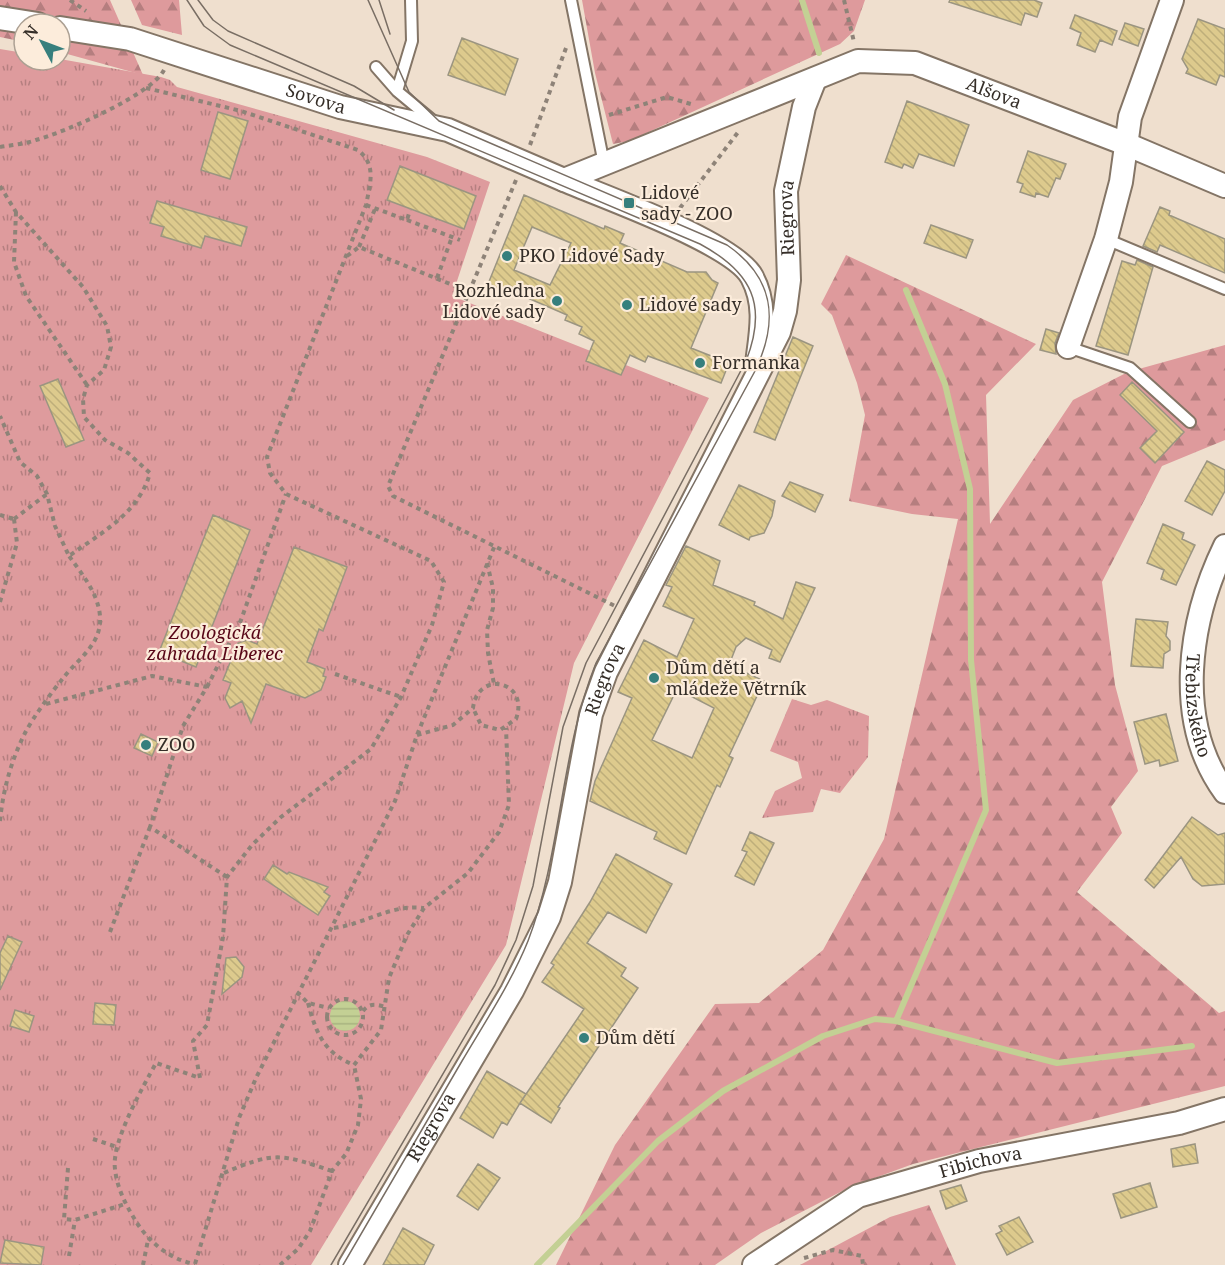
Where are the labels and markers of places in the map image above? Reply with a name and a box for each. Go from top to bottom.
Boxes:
place label: Lidové sady - ZOO [641,180,733,225]
marker: Lidové sady - ZOO [622,196,636,210]
place label: PKO Lidové Sady [519,243,665,267]
marker: PKO Lidové Sady [500,249,514,263]
place label: Rozhledna Lidové sady [442,278,546,323]
place label: Lidové sady [639,292,742,316]
marker: Rozhledna Lidové sady [550,294,564,308]
marker: Lidové sady [620,298,634,312]
place label: Formanka [712,350,800,374]
marker: Formanka [693,356,707,370]
place label: Dům dětí a mládeže Větrník [666,655,807,700]
marker: Dům dětí a mládeže Větrník [647,671,661,685]
place label: ZOO [158,732,195,756]
marker: ZOO [139,738,153,752]
place label: Dům dětí [596,1025,675,1049]
marker: Dům dětí [577,1031,591,1045]

